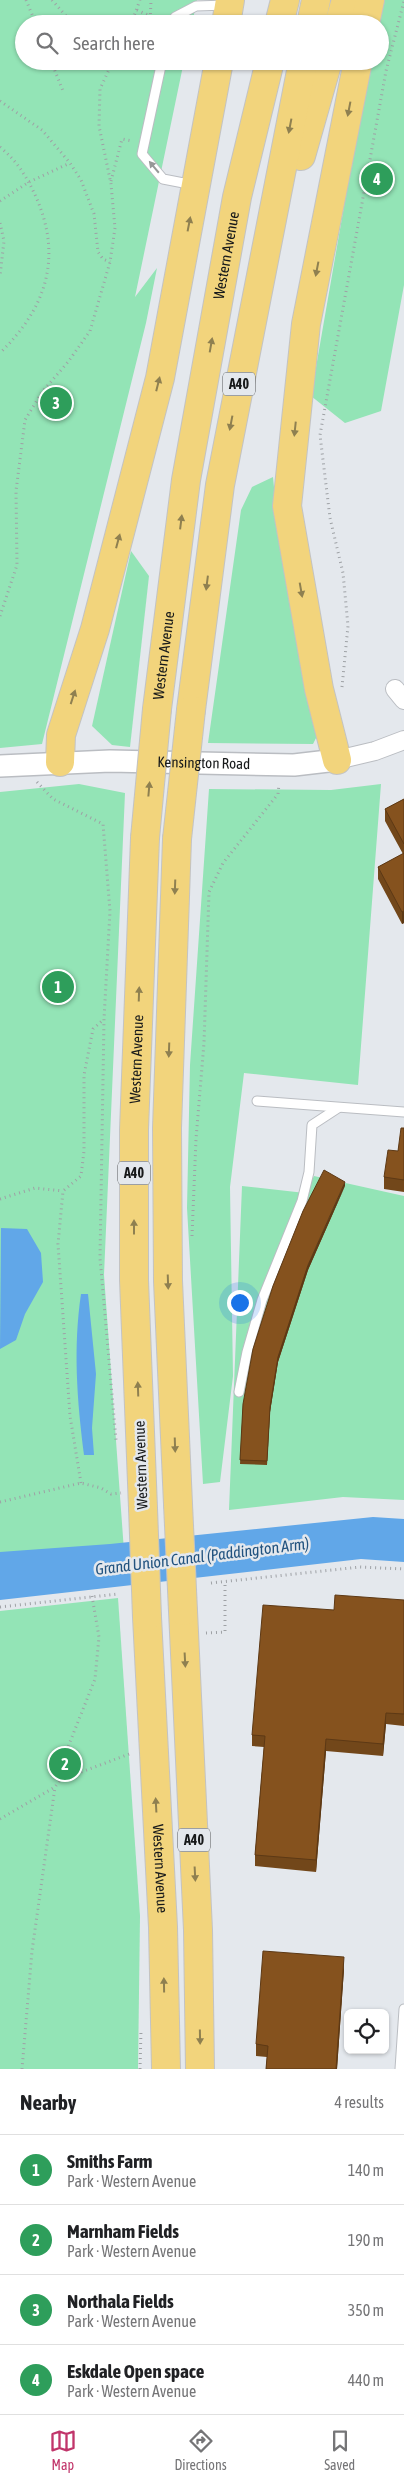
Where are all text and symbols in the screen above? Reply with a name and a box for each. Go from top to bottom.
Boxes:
search box [15,15,389,70]
icon: search [33,29,61,57]
text: Search here [73,32,155,54]
one-way arrow [344,101,352,117]
one-way arrow [286,119,294,135]
pin: 4 [361,160,393,198]
one-way arrow [148,161,159,174]
street label: Western Avenue [210,210,242,301]
one-way arrow [185,216,193,232]
one-way arrow [313,261,321,276]
one-way arrow [207,336,215,352]
road number: A40 [223,372,255,396]
one-way arrow [154,376,162,391]
pin: 3 [40,384,72,422]
one-way arrow [227,415,235,431]
one-way arrow [291,422,299,438]
one-way arrow [177,514,185,530]
one-way arrow [114,533,122,548]
one-way arrow [203,576,211,592]
one-way arrow [298,582,306,598]
street label: Western Avenue [149,610,177,701]
one-way arrow [69,689,77,704]
street label: Kensington Road [157,753,251,772]
one-way arrow [146,781,154,797]
one-way arrow [171,880,179,896]
pin: 1 [42,968,74,1006]
one-way arrow [135,986,143,1002]
street label: Western Avenue [126,1014,146,1104]
one-way arrow [165,1042,173,1058]
road number: A40 [118,1162,150,1184]
one-way arrow [130,1218,138,1234]
one-way arrow [164,1274,172,1290]
your location [227,1290,253,1316]
one-way arrow [134,1381,142,1397]
street label: Western Avenue [130,1420,151,1510]
one-way arrow [171,1437,179,1453]
water label: Grand Union Canal (Paddington Arm) [94,1534,310,1579]
one-way arrow [181,1652,189,1668]
pin: 2 [49,1745,81,1783]
one-way arrow [152,1797,160,1813]
street label: Western Avenue [150,1824,171,1914]
road number: A40 [178,1828,210,1852]
one-way arrow [192,1867,200,1883]
one-way arrow [160,1977,168,1993]
map controls [344,2009,389,2054]
button: locate [344,2009,389,2054]
one-way arrow [196,2029,204,2045]
text: Nearby [20,2090,76,2114]
text: 4 results [334,2093,384,2111]
text: Smiths Farm [67,2150,152,2172]
text: 1 [32,2161,40,2179]
text: 140 m [348,2161,384,2179]
text: Park · Western Avenue [67,2172,196,2190]
text: Marnham Fields [67,2220,179,2242]
text: 2 [32,2231,40,2249]
text: 190 m [348,2231,384,2249]
text: Park · Western Avenue [67,2242,196,2260]
text: Northala Fields [67,2290,174,2312]
text: 3 [32,2301,40,2319]
text: 350 m [348,2301,384,2319]
text: Park · Western Avenue [67,2312,196,2330]
text: Eskdale Open space [67,2360,204,2382]
text: 4 [32,2371,40,2389]
text: 440 m [348,2371,384,2389]
text: Park · Western Avenue [67,2382,196,2400]
tab: Map [49,2427,77,2473]
tab: Directions [174,2427,227,2473]
tab: Saved [324,2427,355,2473]

